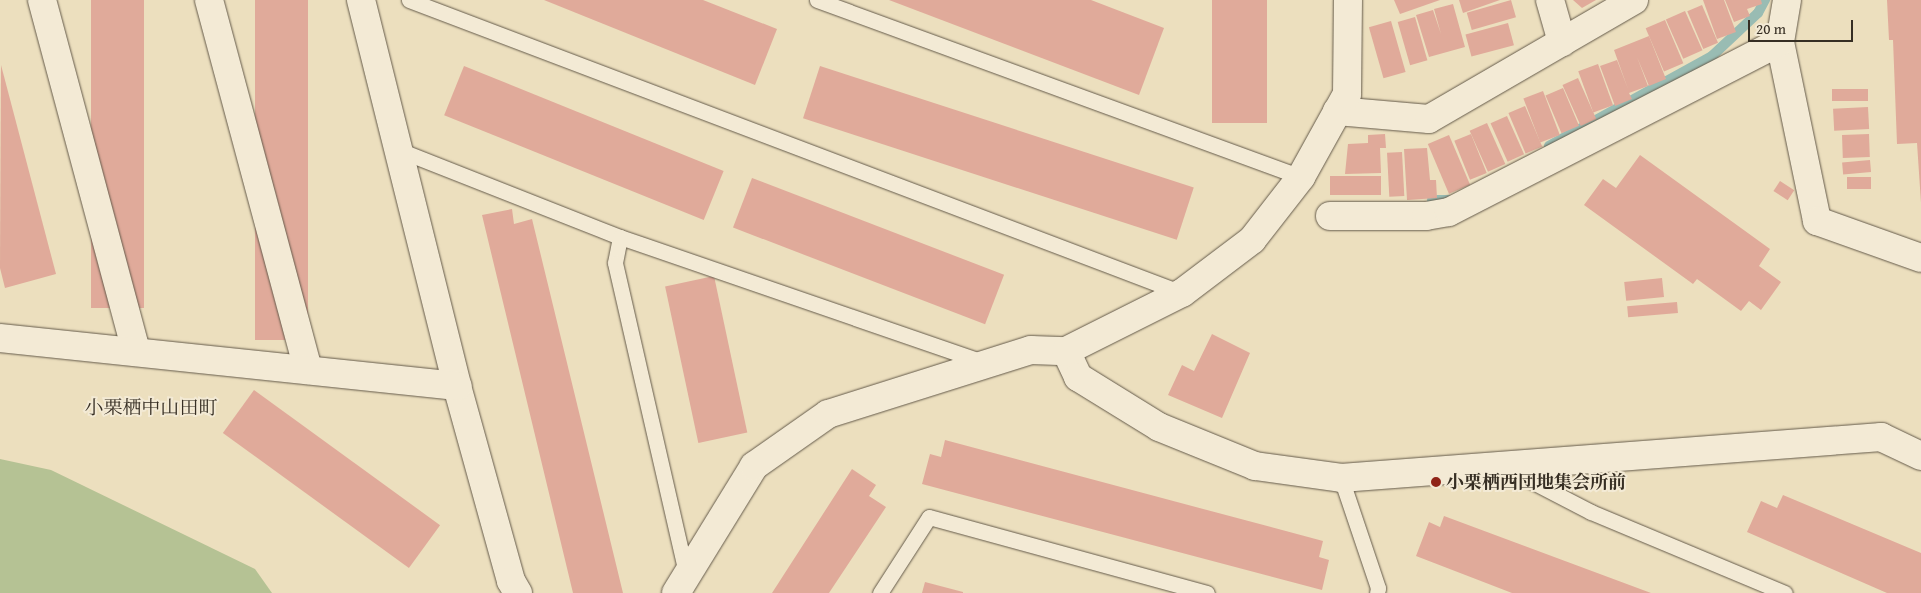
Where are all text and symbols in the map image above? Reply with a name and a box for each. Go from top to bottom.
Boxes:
scale bar [1751,10,1856,42]
text: 20 m [1756,18,1786,39]
district label: 小栗栖中山田町 [85,397,217,419]
place label: 小栗栖西団地集会所前 [1446,471,1626,493]
marker: 小栗栖西団地集会所前 [1430,476,1442,488]

